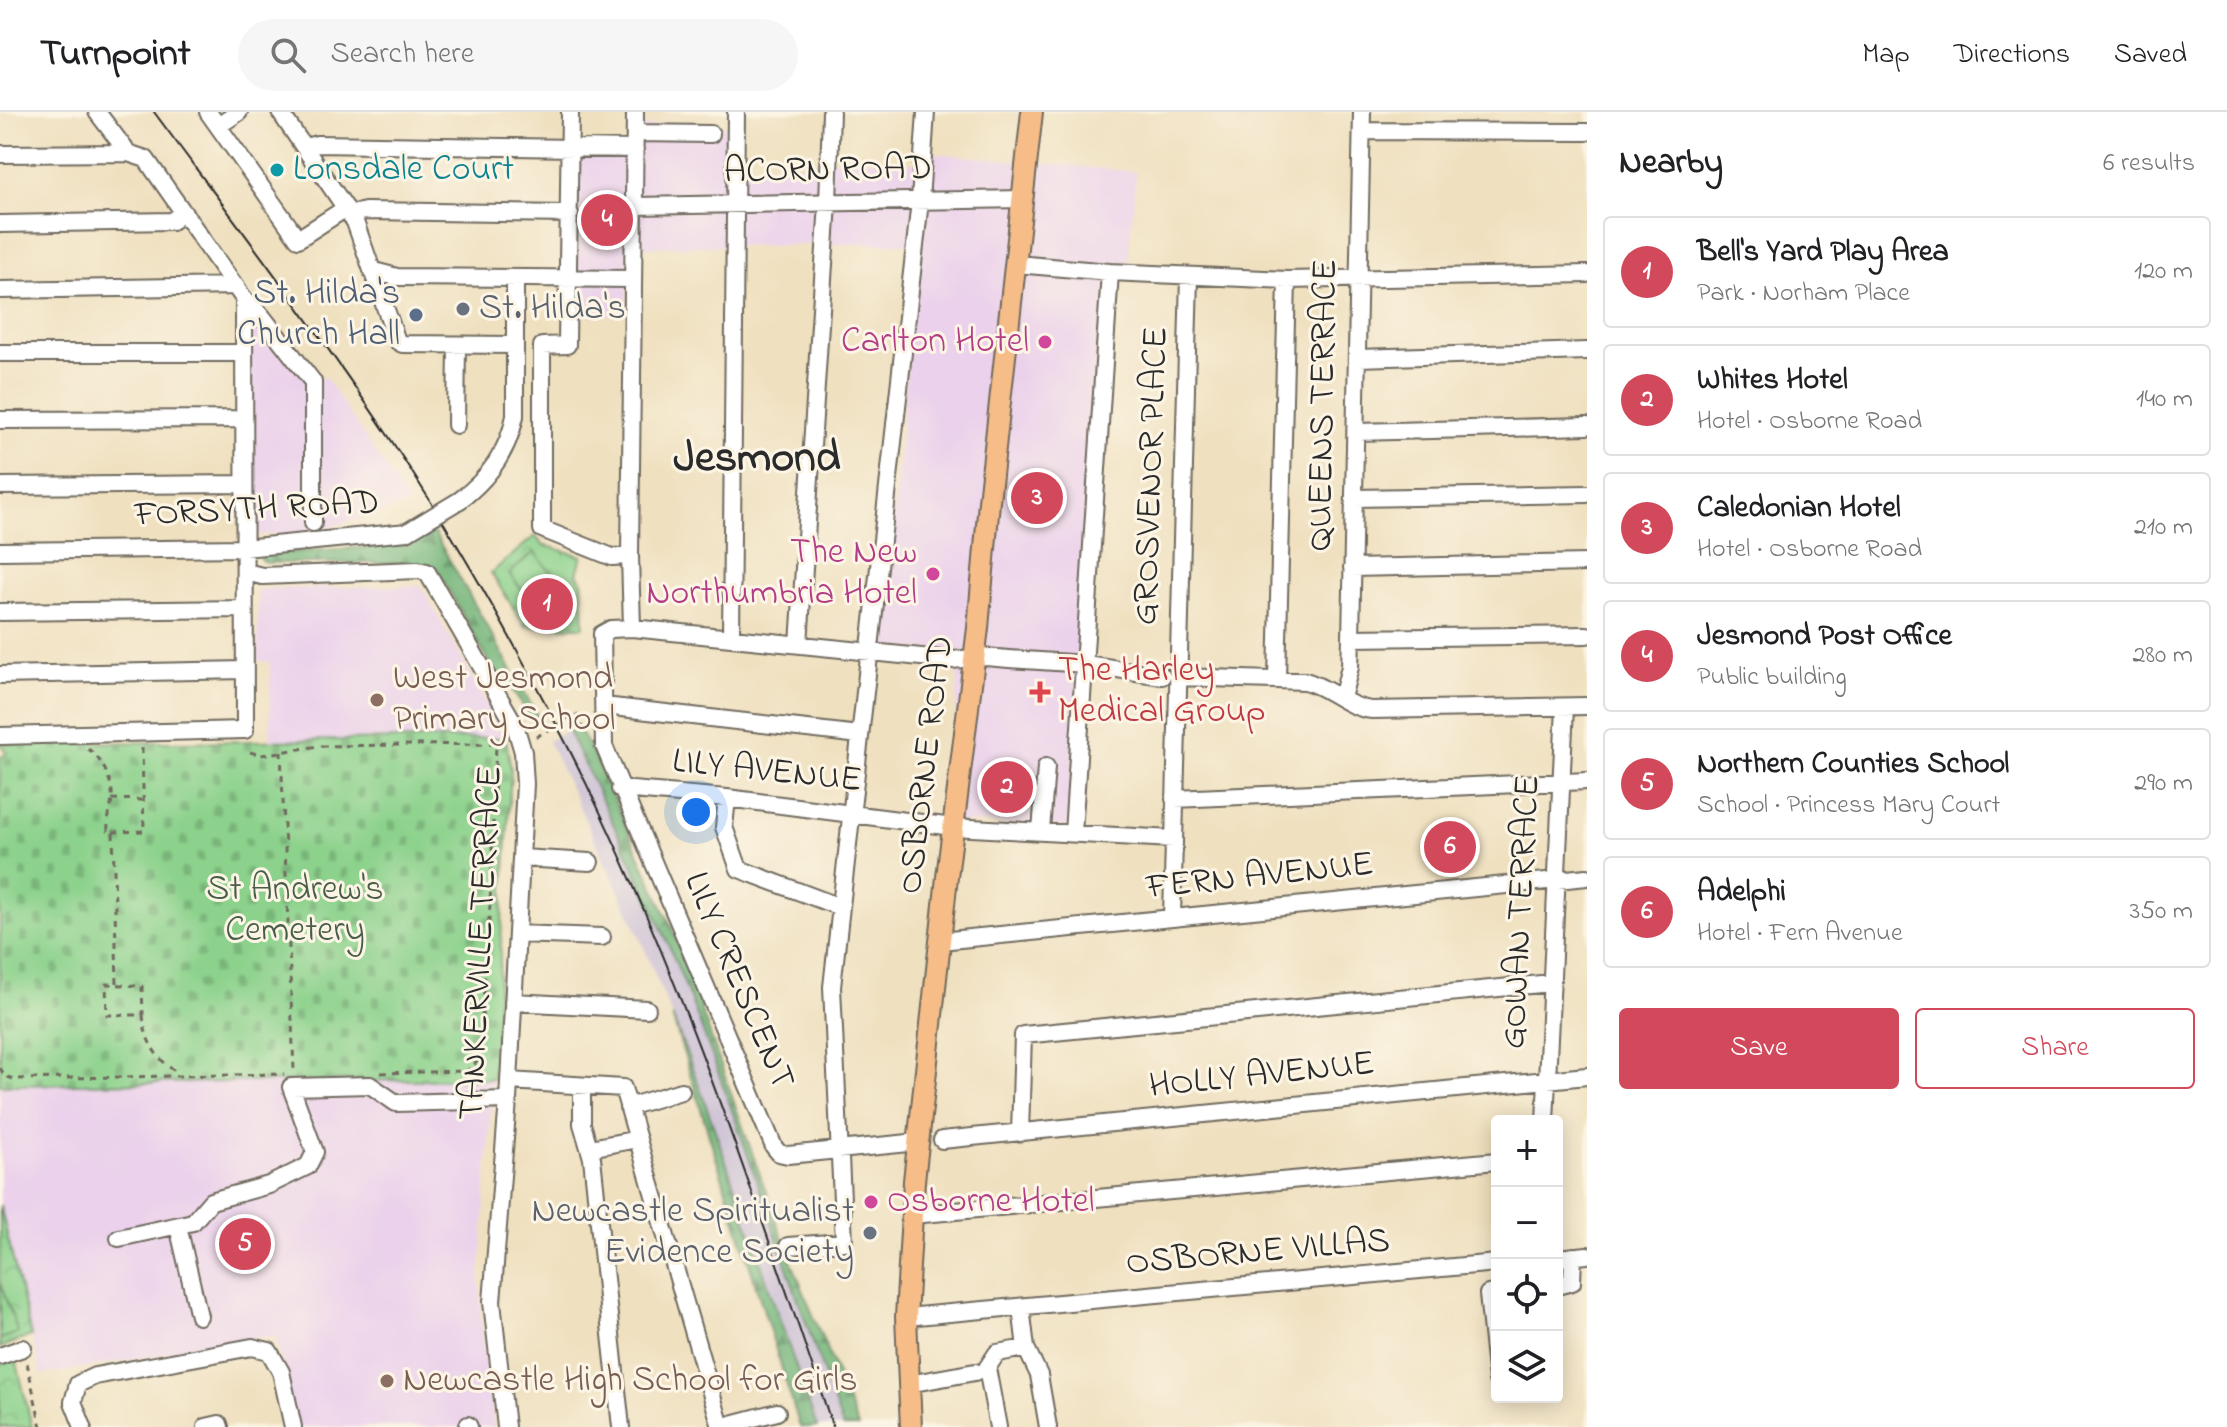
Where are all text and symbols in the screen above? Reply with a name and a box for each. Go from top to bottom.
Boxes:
search box [238,19,798,91]
text: Turnpoint [40,27,190,83]
icon: search [266,33,310,77]
text: Search here [330,33,474,77]
text: Map [1862,35,1910,76]
text: Directions [1954,35,2070,76]
text: Saved [2114,35,2187,76]
text: Nearby [1619,139,1723,189]
street label: ACORN ROAD [724,143,932,199]
place label: Lonsdale Court [293,144,514,197]
text: 6 results [2103,145,2195,183]
marker: Lonsdale Court [268,161,286,179]
pin: 4 [581,190,633,250]
text: Bell's Yard Play Area [1697,231,1949,275]
text: 1 [1643,253,1651,291]
text: 120 m [2134,253,2193,291]
street label: QUEENS TERRACE [1295,259,1353,551]
place label: St. Hilda's Church Hall [237,268,400,362]
text: Park · Norham Place [1697,275,1910,313]
place label: St. Hilda's [479,283,626,336]
marker: St. Hilda's [454,300,472,318]
marker: St. Hilda's Church Hall [407,306,425,324]
place label: Carlton Hotel [841,316,1029,369]
street label: GROSVENOR PLACE [1120,326,1184,626]
marker: Carlton Hotel [1036,333,1054,351]
text: Whites Hotel [1697,359,1848,403]
text: 2 [1641,381,1653,419]
text: 140 m [2136,381,2193,419]
text: Hotel · Osborne Road [1697,403,1922,441]
district label: Jesmond [673,427,841,491]
pin: 3 [1011,468,1063,528]
street label: FORSYTH ROAD [133,477,381,543]
text: Caledonian Hotel [1697,487,1901,531]
text: 3 [1642,509,1652,547]
text: 210 m [2134,509,2193,547]
place label: The New Northumbria Hotel [646,527,917,621]
text: Hotel · Osborne Road [1697,531,1922,569]
marker: The New Northumbria Hotel [924,565,942,583]
pin: 1 [521,574,573,634]
text: Jesmond Post Office [1697,615,1952,659]
street label: OSBORNE ROAD [885,633,969,897]
text: 4 [1642,637,1652,675]
text: 280 m [2132,637,2193,675]
place label: The Harley Medical Group [1058,645,1266,739]
place label: West Jesmond Primary School [393,653,615,747]
text: Public building [1697,659,1847,697]
marker: The Harley Medical Group [1029,681,1051,703]
marker: West Jesmond Primary School [368,691,386,709]
street label: LILY AVENUE [670,736,864,808]
text: Northern Counties School [1697,743,2009,787]
pin: 2 [981,757,1033,817]
street label: TANKERVILLE TERRACE [446,764,518,1122]
text: 5 [1640,765,1654,803]
text: 290 m [2134,765,2193,803]
street label: GOWAN TERRACE [1488,774,1556,1050]
text: School · Princess Mary Court [1697,787,2000,825]
your location [676,792,716,832]
pin: 6 [1424,817,1476,877]
street label: FERN AVENUE [1143,839,1376,915]
park label: St Andrew's Cemetery [206,864,384,958]
street label: LILY CRESCENT [668,864,808,1098]
text: Adelphi [1697,871,1786,915]
text: 6 [1641,893,1653,931]
text: 350 m [2129,893,2193,931]
text: Hotel · Fern Avenue [1697,915,1903,953]
button: Save [1619,1008,1899,1089]
button: Share [1915,1008,2195,1089]
street label: HOLLY AVENUE [1147,1038,1377,1114]
map controls [1491,1115,1563,1403]
button: + [1491,1115,1563,1187]
place label: Osborne Hotel [887,1176,1095,1229]
place label: Newcastle Spiritualist Evidence Society [532,1186,854,1280]
button: − [1491,1187,1563,1259]
marker: Osborne Hotel [862,1193,880,1211]
pin: 5 [219,1214,271,1274]
street label: OSBORNE VILLAS [1124,1215,1392,1291]
marker: Newcastle Spiritualist Evidence Society [861,1224,879,1242]
button: locate [1491,1259,1563,1331]
button: layers [1491,1331,1563,1403]
place label: Newcastle High School for Girls [403,1355,858,1408]
marker: Newcastle High School for Girls [378,1372,396,1390]

